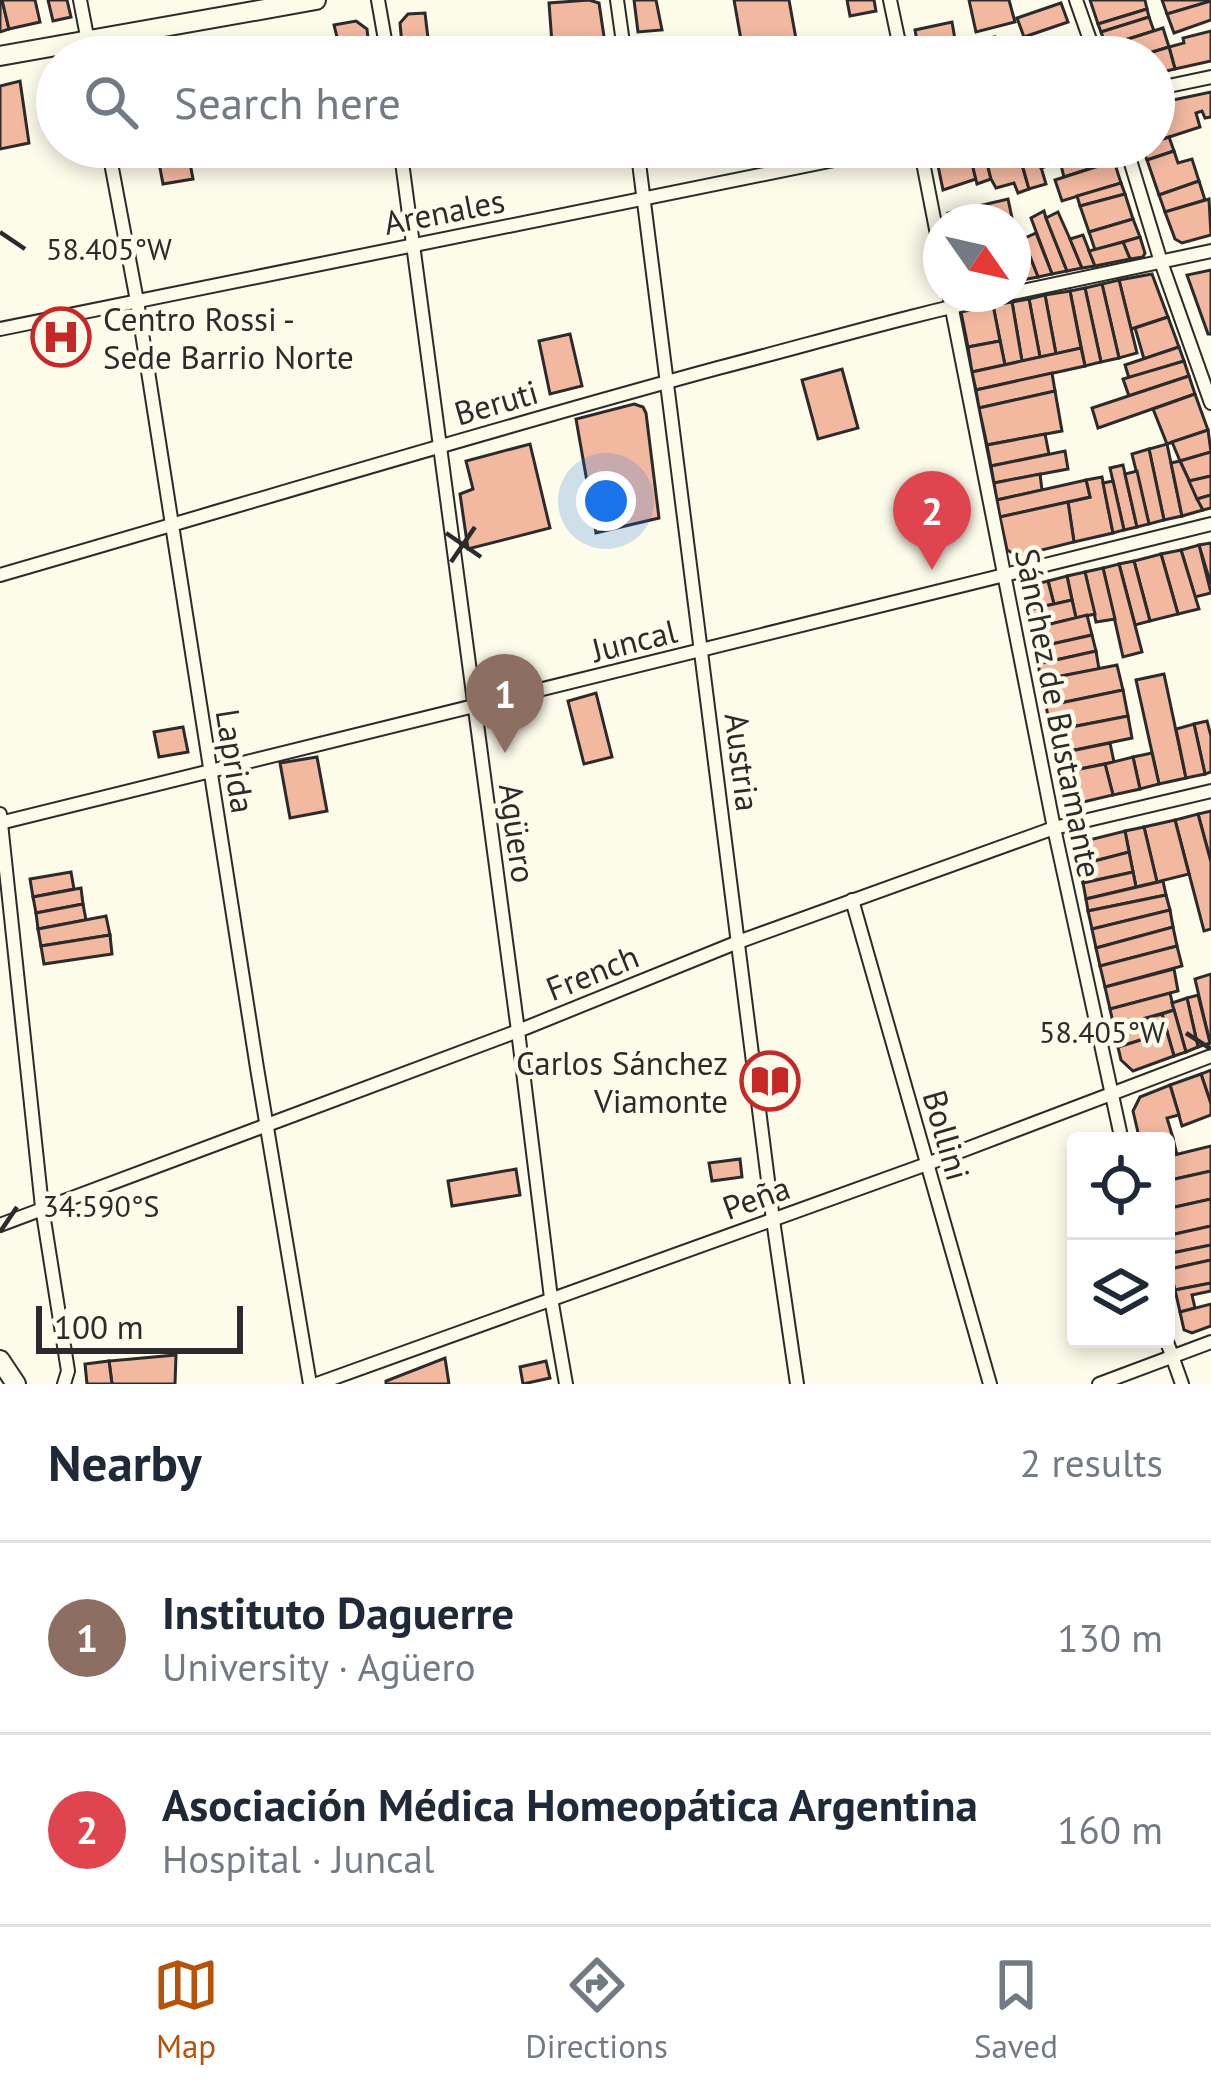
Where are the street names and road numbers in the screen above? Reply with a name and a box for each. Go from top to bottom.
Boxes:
street label: Arenales [380,178,508,244]
street label: Beruti [449,370,543,434]
street label: Sánchez de Bustamante [1006,545,1112,881]
street label: Juncal [585,609,681,672]
street label: Laprida [207,706,265,816]
street label: Austria [716,710,770,814]
street label: Agüero [490,780,546,886]
street label: French [539,934,645,1010]
street label: Bollini [914,1085,980,1185]
street label: Peña [716,1165,796,1229]

